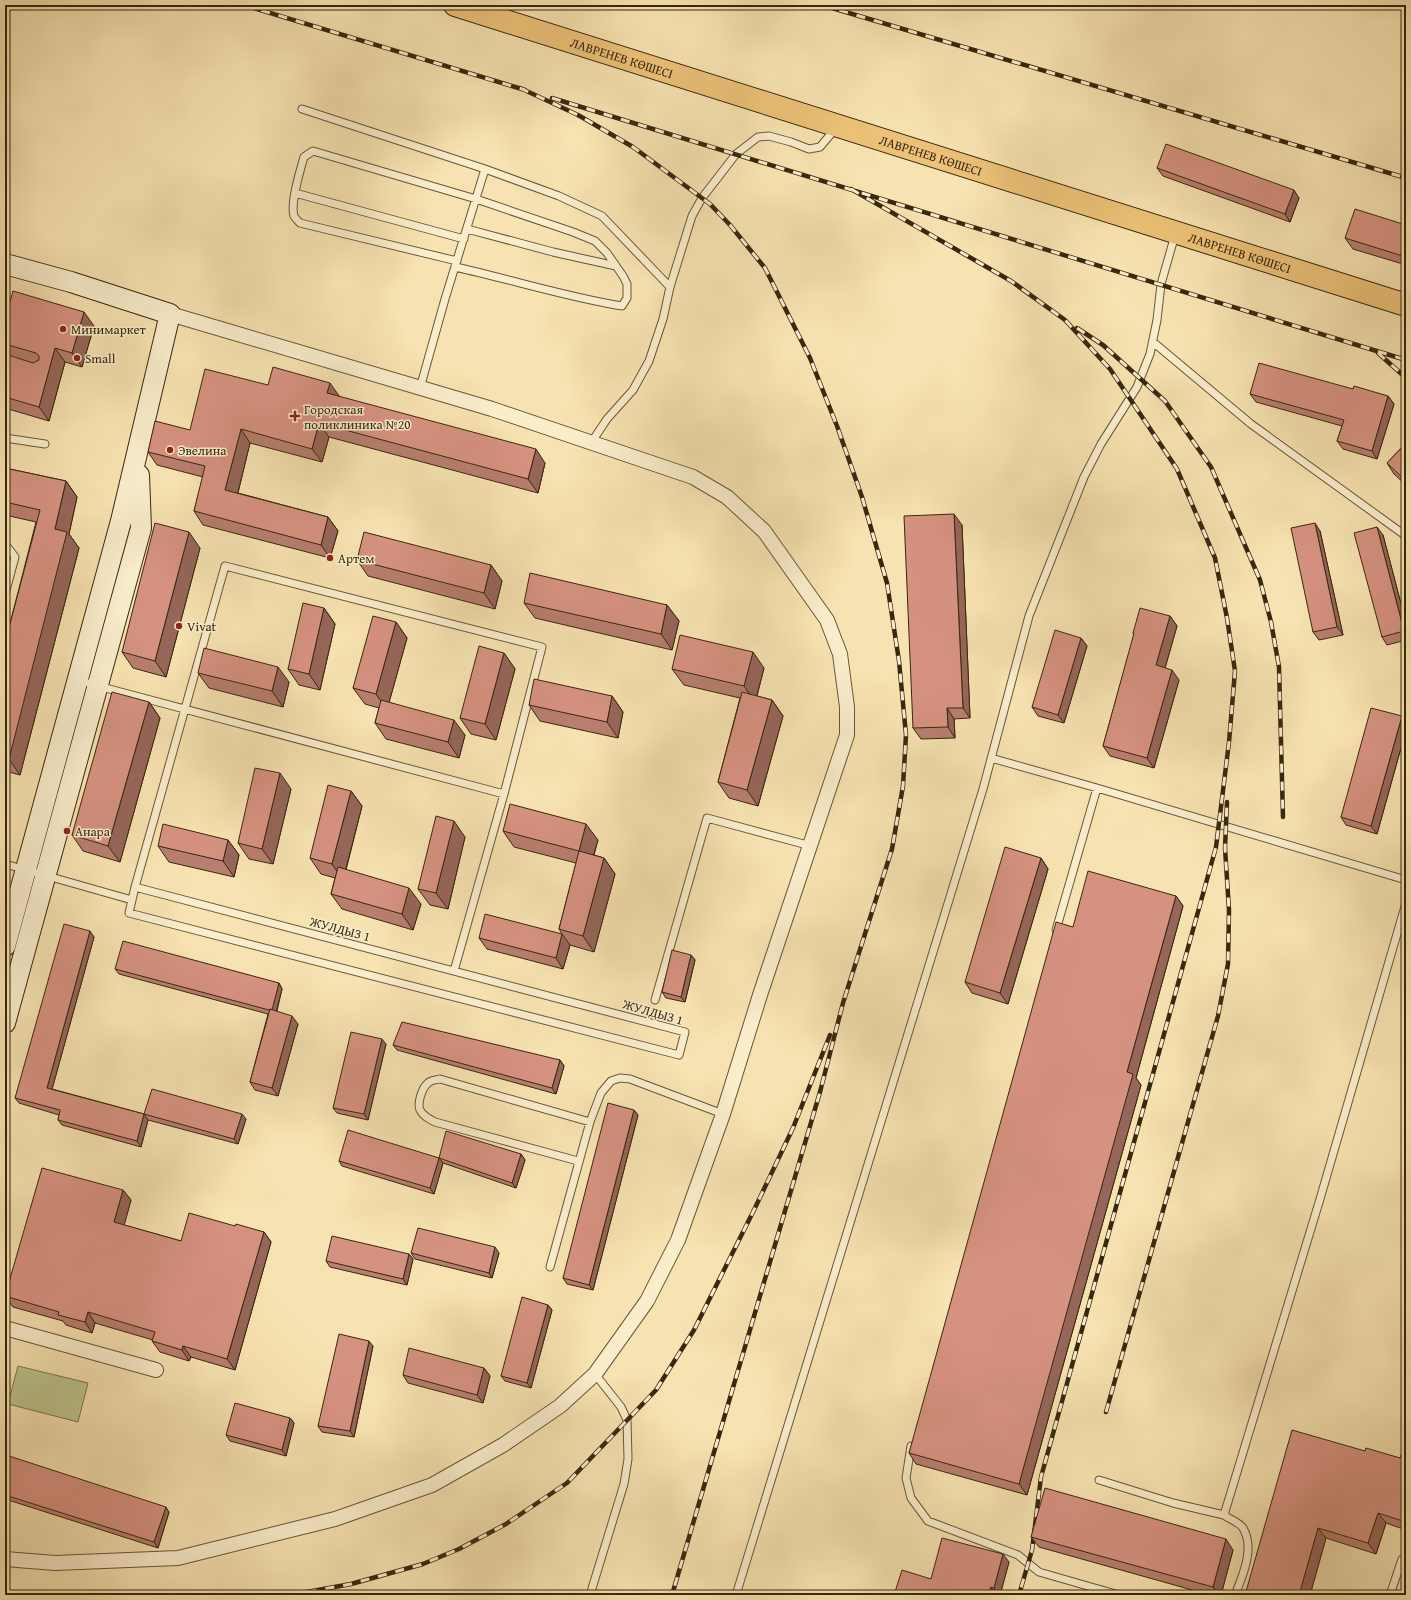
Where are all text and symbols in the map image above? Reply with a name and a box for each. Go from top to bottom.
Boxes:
street label: ЛАВРЕНЕВ КӨШЕСІ [568,32,676,83]
street label: ЛАВРЕНЕВ КӨШЕСІ [877,130,985,180]
street label: ЛАВРЕНЕВ КӨШЕСІ [1186,227,1294,278]
place label: Минимаркет [71,320,147,339]
marker: Минимаркет [58,324,68,334]
place label: Small [85,349,116,368]
marker: Small [72,353,82,363]
place label: Городская поликлиника №20 [304,400,410,434]
marker: Городская поликлиника №20 [289,410,301,422]
place label: Эвелина [178,441,227,460]
marker: Эвелина [165,445,175,455]
place label: Артем [338,549,375,568]
marker: Артем [325,553,335,563]
place label: Vivat [187,617,217,636]
marker: Vivat [174,621,184,631]
place label: Анара [75,822,111,841]
marker: Анара [62,826,72,836]
street label: ЖУЛДЫЗ 1 [307,912,372,946]
street label: ЖУЛДЫЗ 1 [620,994,685,1030]

